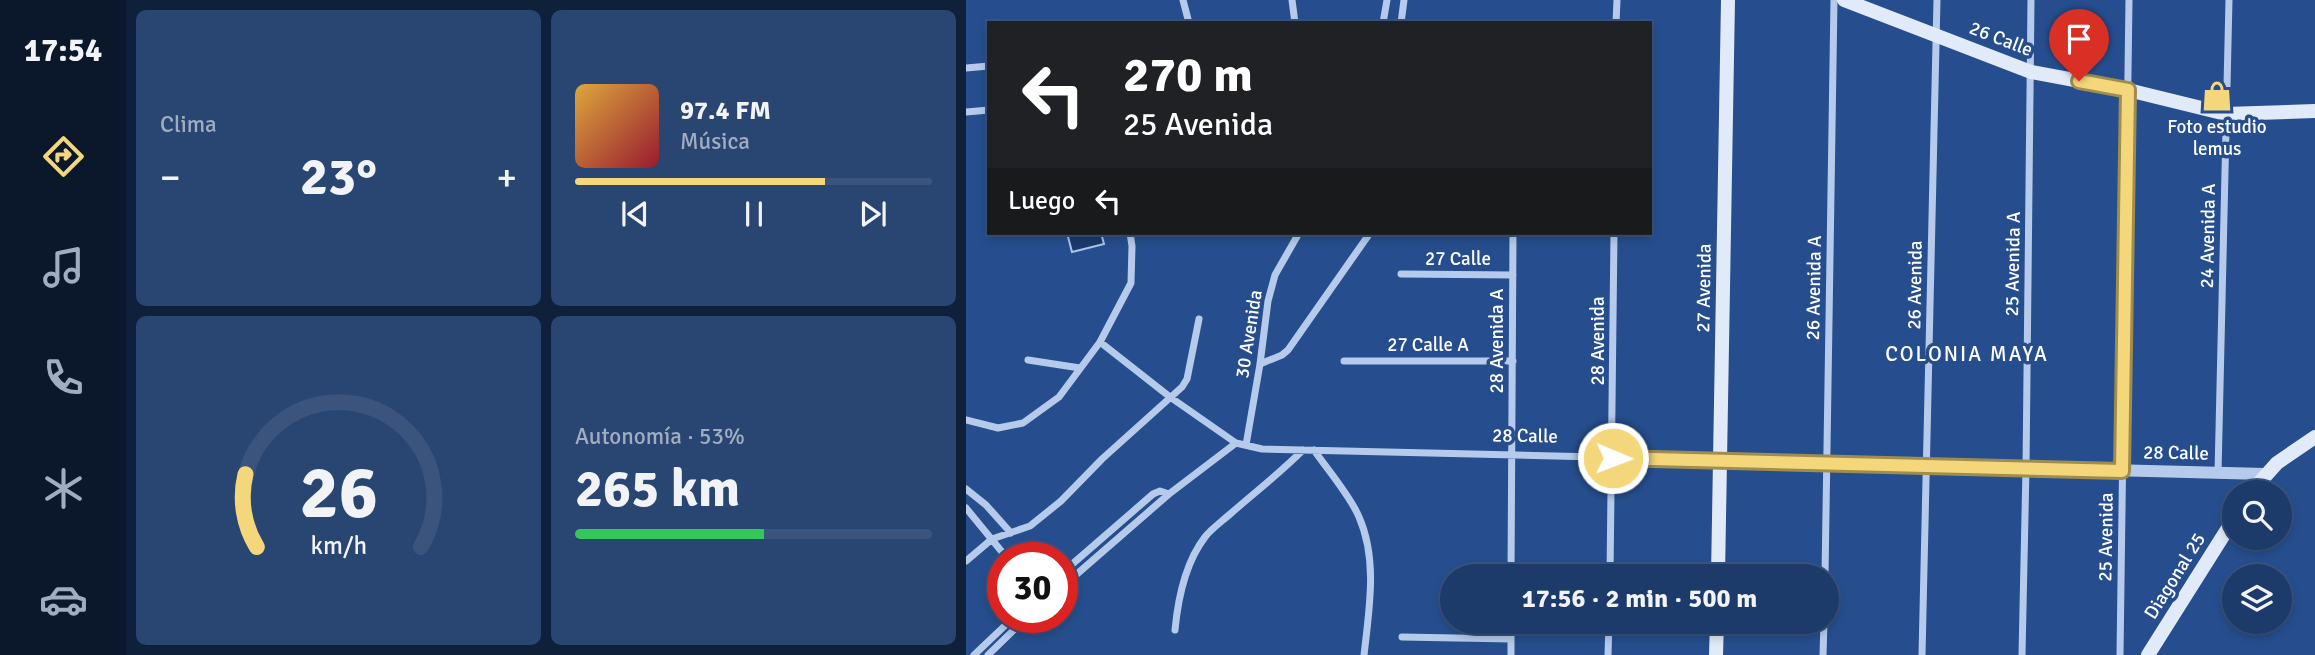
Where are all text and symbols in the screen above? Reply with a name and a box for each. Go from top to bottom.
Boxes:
pin [2049,9,2109,81]
street label: 26 Calle [1966,16,2036,62]
icon: arrive [2060,20,2098,58]
text: 17:54 [24,31,102,70]
text: 270 m [1123,45,1253,105]
icon: left [1008,49,1099,140]
shop icon: Foto estudio lemus [2200,79,2234,113]
text: 97.4 FM [680,95,771,127]
text: 25 Avenida [1123,105,1273,144]
text: Clima [160,110,217,139]
place label: Foto estudio lemus [2167,115,2267,161]
text: Música [680,127,750,156]
icon: directions [39,132,88,181]
text: 23° [300,145,377,209]
text: − [160,154,181,201]
text: + [496,154,517,201]
icon: left [1089,182,1127,220]
street label: 24 Avenida A [2195,183,2221,289]
text: Luego [1008,185,1075,217]
icon: previous [616,195,654,233]
icon: pause [735,195,773,233]
icon: next [854,195,892,233]
street label: 25 Avenida A [2000,211,2026,317]
street label: 26 Avenida A [1801,235,1827,341]
street label: 26 Avenida [1902,240,1928,330]
icon: music [39,243,88,292]
street label: 27 Avenida [1691,243,1717,333]
street label: 27 Calle [1425,247,1491,271]
street label: 30 Avenida [1230,288,1268,380]
street label: 28 Avenida A [1485,288,1509,393]
street label: 28 Avenida [1586,296,1610,386]
street label: 27 Calle A [1387,333,1469,357]
district label: COLONIA MAYA [1885,341,2049,367]
icon: phone [39,353,88,402]
position arrow [1576,421,1650,495]
text: Autonomía · 53% [575,422,745,451]
street label: 28 Calle [1492,423,1558,449]
street label: 28 Calle [2143,440,2209,466]
text: 26 [299,449,378,538]
text: 265 km [575,457,740,521]
icon: climate [39,464,88,513]
map controls [2222,480,2292,634]
button: search [2222,480,2292,550]
street label: 25 Avenida [2093,492,2119,582]
street label: Diagonal 25 [2139,528,2211,624]
text: km/h [310,529,367,560]
speed limit sign: 30 [987,542,1078,633]
button: layers [2222,564,2292,634]
icon: car [39,575,88,624]
text: 17:56 · 2 min · 500 m [1522,583,1757,615]

